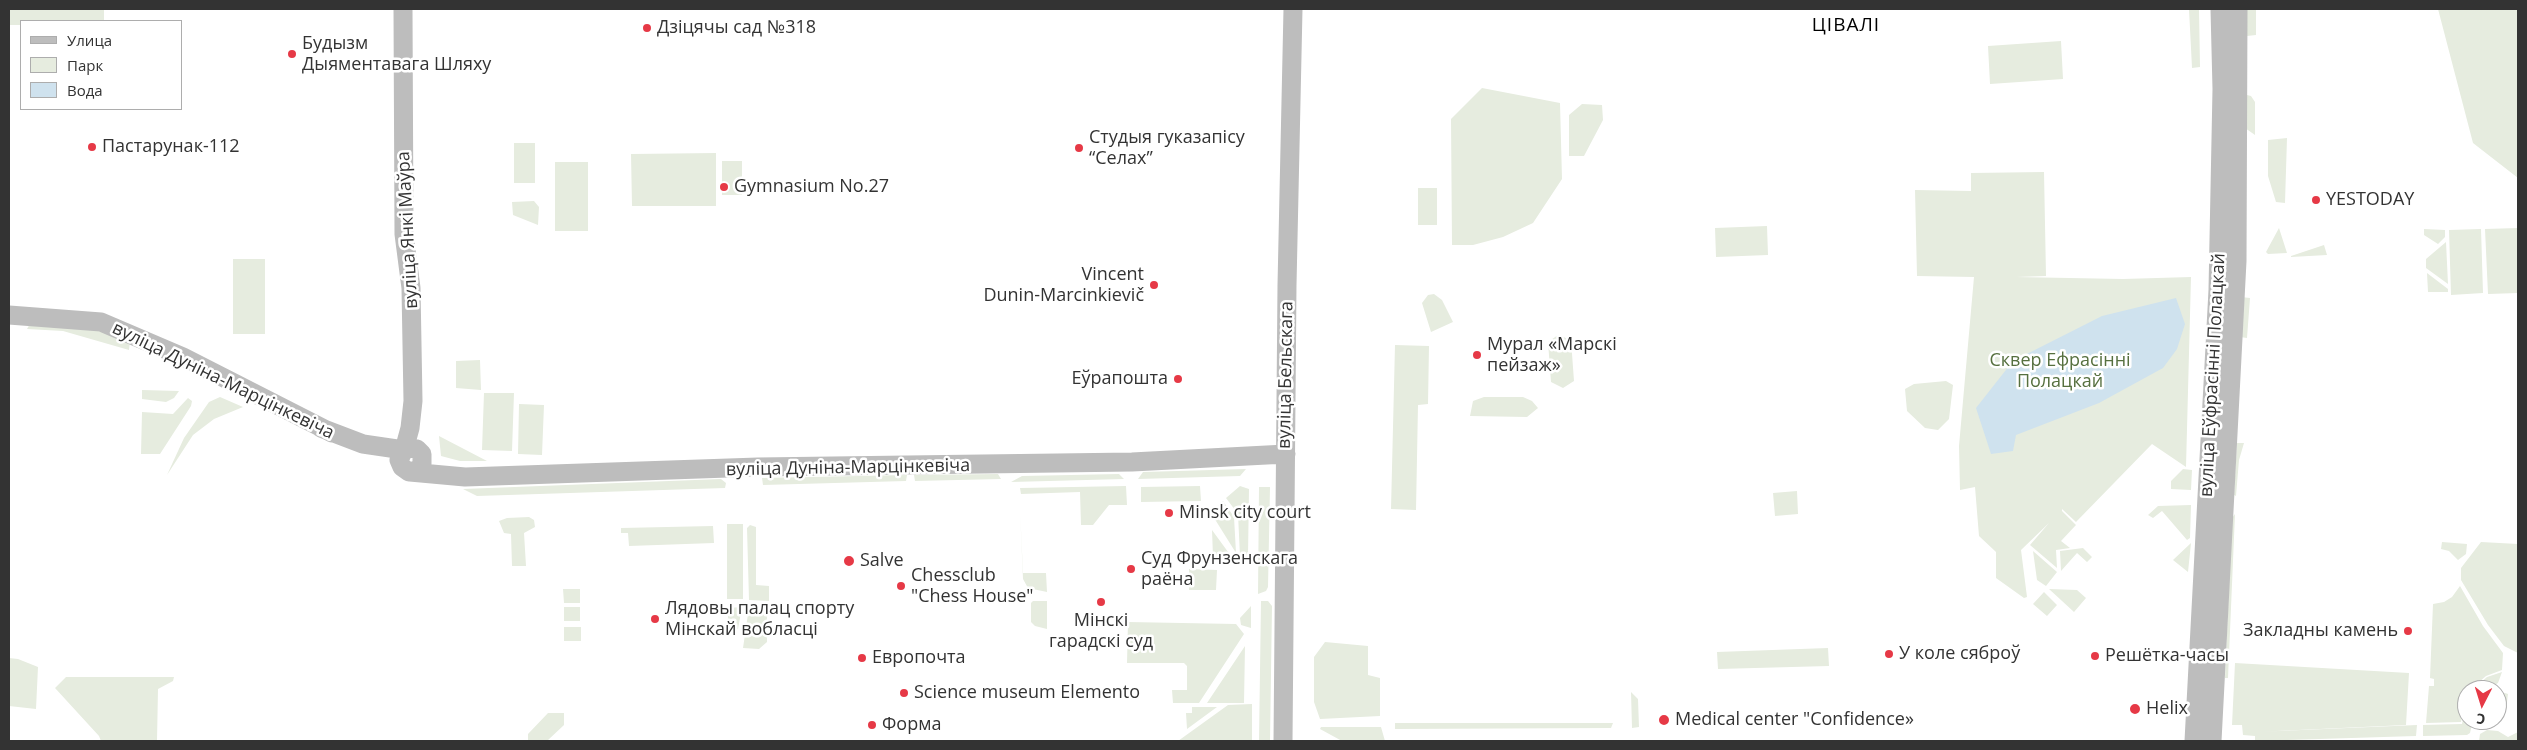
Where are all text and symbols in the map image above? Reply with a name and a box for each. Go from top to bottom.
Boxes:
district label: ЦІВАЛІ [1811,15,1881,37]
place label: Дзіцячы сад №318 [657,17,816,39]
legend [20,20,182,110]
marker: Дзіцячы сад №318 [641,22,653,34]
text: Улица [67,30,112,50]
place label: Будызм Дыяментавага Шляху [302,33,491,76]
marker: Будызм Дыяментавага Шляху [286,48,298,60]
text: Парк [67,55,103,75]
text: Вода [67,80,103,100]
place label: Студыя гуказапісу “Селах” [1089,127,1245,170]
place label: Пастарунак-112 [102,136,240,158]
marker: Пастарунак-112 [86,141,98,153]
marker: Студыя гуказапісу “Селах” [1073,142,1085,154]
street label: вуліца Янкі Маўра [393,151,423,309]
place label: Gymnasium No.27 [734,176,889,198]
marker: Gymnasium No.27 [718,181,730,193]
place label: YESTODAY [2326,189,2414,211]
marker: YESTODAY [2310,194,2322,206]
street label: вуліца Еўфрасінні Полацкай [2196,252,2230,498]
place label: Vincent Dunin-Marcinkievič [983,264,1144,306]
marker: Vincent Dunin-Marcinkievič [1148,279,1160,291]
street label: вуліца Бельскага [1274,301,1298,449]
street label: вуліца Дуніна-Марцінкевіча [109,318,337,444]
place label: Мурал «Марскі пейзаж» [1487,334,1617,376]
marker: Мурал «Марскі пейзаж» [1471,349,1483,361]
park label: Сквер Ефрасінні Полацкай [1989,350,2131,392]
place label: Еўрапошта [1071,368,1168,390]
marker: Еўрапошта [1172,373,1184,385]
street label: вуліца Дуніна-Марцінкевіча [726,455,970,481]
place label: Minsk city court [1179,502,1311,524]
marker: Minsk city court [1163,507,1175,519]
place label: Суд Фрунзенскага раёна [1141,548,1298,590]
place label: Salve [860,550,904,572]
marker: Salve [842,554,856,568]
marker: Суд Фрунзенскага раёна [1125,563,1137,575]
place label: Chessclub "Chess House" [911,565,1033,608]
marker: Chessclub "Chess House" [895,580,907,592]
marker: Мінскі гарадскі суд [1095,596,1107,608]
place label: Лядовы палац спорту Мінскай вобласці [665,598,854,640]
place label: Мінскі гарадскі суд [1049,610,1153,652]
marker: Лядовы палац спорту Мінскай вобласці [649,613,661,625]
place label: Закладны камень [2243,620,2398,642]
marker: Закладны камень [2402,625,2414,637]
place label: У коле сяброў [1899,643,2020,665]
place label: Решётка-часы [2105,645,2229,667]
place label: Европочта [872,647,966,669]
marker: У коле сяброў [1883,648,1895,660]
marker: Решётка-часы [2089,650,2101,662]
marker: Европочта [856,652,868,664]
north arrow [2457,680,2507,730]
place label: Science museum Elemento [914,682,1140,704]
marker: Science museum Elemento [898,687,910,699]
place label: Helix [2146,698,2188,720]
marker: Helix [2128,702,2142,716]
place label: Medical center "Confidence» [1675,709,1914,731]
text: С [2475,710,2486,729]
marker: Medical center "Confidence» [1657,713,1671,727]
place label: Форма [882,714,941,736]
marker: Форма [866,719,878,731]

